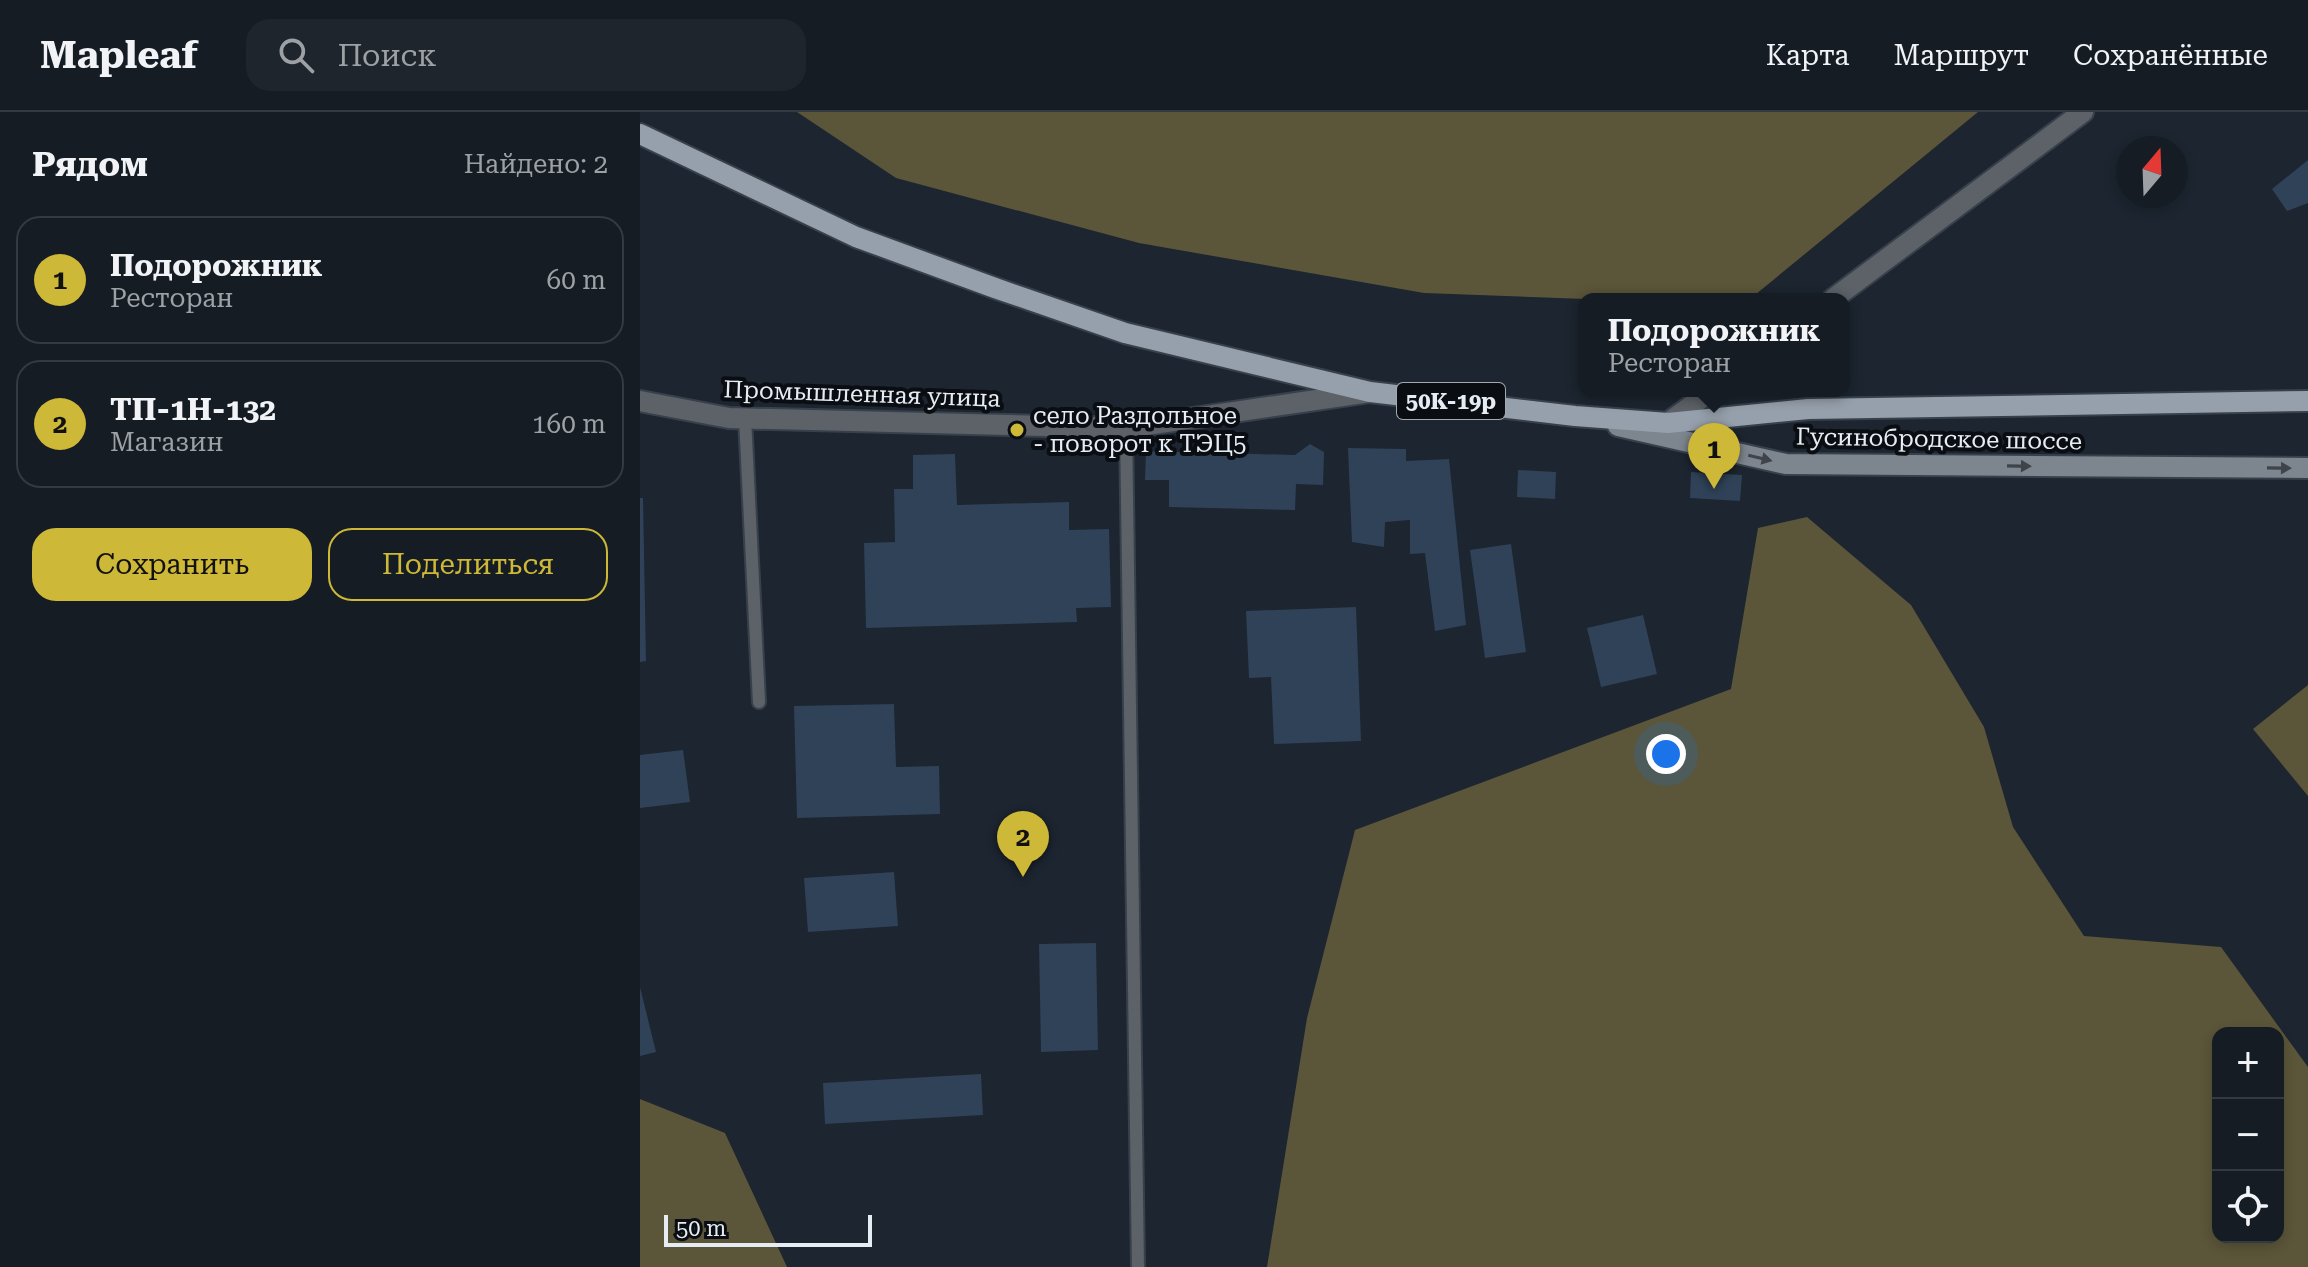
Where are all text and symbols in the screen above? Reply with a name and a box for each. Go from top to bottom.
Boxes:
search box [246,19,806,91]
text: Mapleaf [40,33,198,77]
icon: search [274,33,318,77]
text: Поиск [338,38,436,73]
text: Карта [1766,39,1850,72]
text: Маршрут [1894,39,2029,72]
text: Сохранённые [2073,39,2268,72]
north arrow [2116,136,2188,208]
text: Рядом [32,144,148,184]
text: Найдено: 2 [464,149,608,179]
text: Подорожник [110,248,323,283]
text: 1 [53,265,67,295]
text: 60 m [547,265,606,295]
text: Ресторан [110,283,233,313]
popup [1578,293,1850,397]
text: Подорожник [1608,313,1820,348]
text: Ресторан [1608,348,1731,378]
street label: Промышленная улица [723,375,1001,413]
road number: 50К-19р [1397,383,1505,419]
text: ТП-1Н-132 [110,392,276,427]
place label: село Раздольное - поворот к ТЭЦ5 [1033,402,1246,458]
text: 2 [53,409,67,439]
text: 160 m [532,409,606,439]
marker: село Раздольное - поворот к ТЭЦ5 [1008,421,1026,439]
pin: 1 [1688,423,1740,489]
street label: Гусинобродское шоссе [1796,423,2082,455]
text: Магазин [110,427,223,457]
one-way arrow [1748,452,1773,465]
one-way arrow [2007,460,2032,472]
one-way arrow [2267,462,2292,474]
button: Сохранить [32,528,312,601]
button: Поделиться [328,528,608,601]
your location [1646,734,1686,774]
pin: 2 [997,811,1049,877]
map controls [2212,1027,2284,1243]
button: + [2212,1027,2284,1099]
button: − [2212,1099,2284,1171]
button: locate [2212,1171,2284,1243]
scale bar [664,1211,872,1247]
text: 50 m [676,1216,726,1241]

